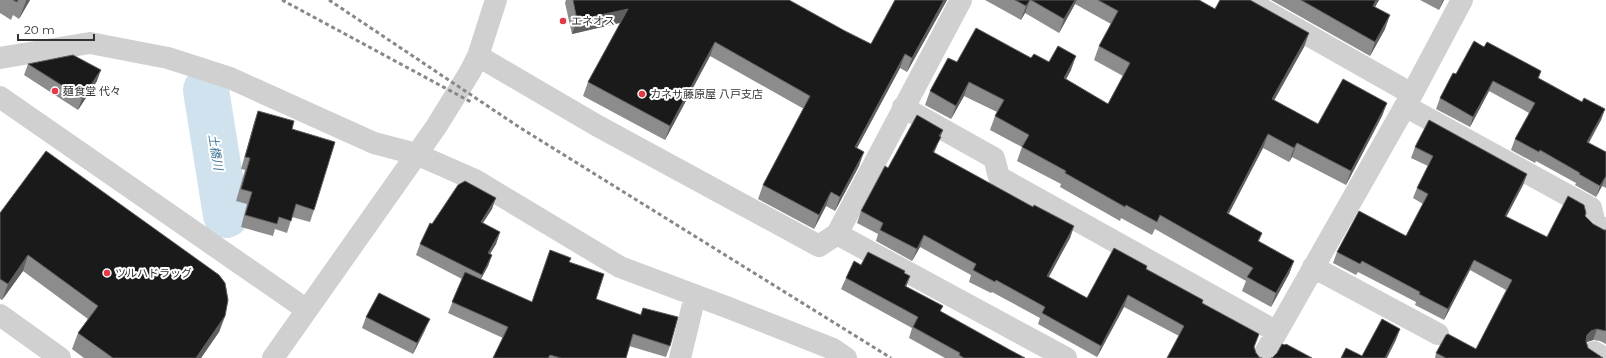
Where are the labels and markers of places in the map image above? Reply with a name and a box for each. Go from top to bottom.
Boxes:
place label: エネオス [571,14,615,28]
marker: エネオス [558,16,568,26]
place label: 麺食堂 代々 [63,84,121,98]
marker: 麺食堂 代々 [50,86,60,96]
place label: カネサ藤原屋 八戸支店 [650,87,763,101]
marker: カネサ藤原屋 八戸支店 [637,89,647,99]
place label: ツルハドラッグ [115,266,192,280]
marker: ツルハドラッグ [102,268,112,278]

